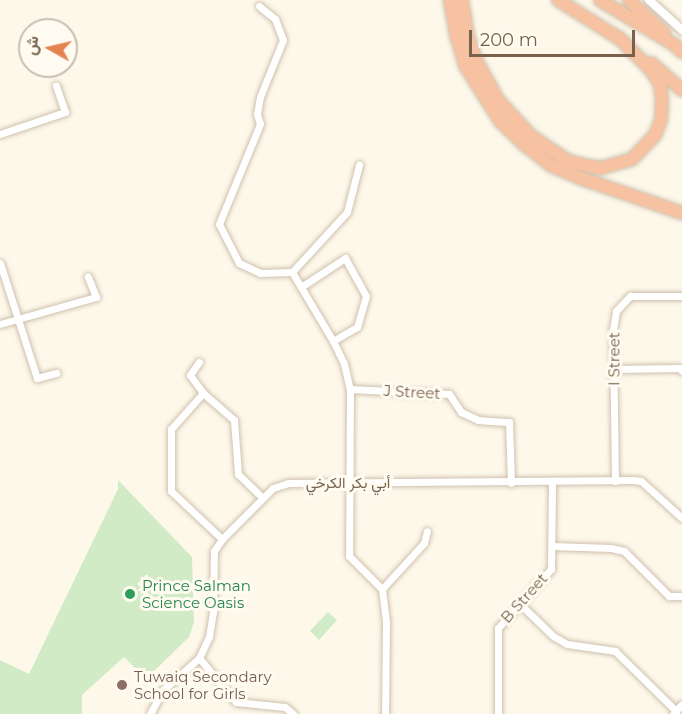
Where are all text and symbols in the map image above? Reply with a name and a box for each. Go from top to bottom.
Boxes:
north arrow [18,18,78,78]
scale bar [472,18,638,56]
text: 200 m [480,29,538,51]
text: ش [21,35,42,57]
street label: I Street [605,332,623,386]
street label: J Street [383,382,441,402]
street label: أبي بكر الكرخي [306,474,390,492]
street label: B Street [497,569,551,627]
place label: Prince Salman Science Oasis [142,576,251,611]
marker: Prince Salman Science Oasis [123,587,137,601]
place label: Tuwaiq Secondary School for Girls [134,667,272,702]
marker: Tuwaiq Secondary School for Girls [115,678,129,692]

